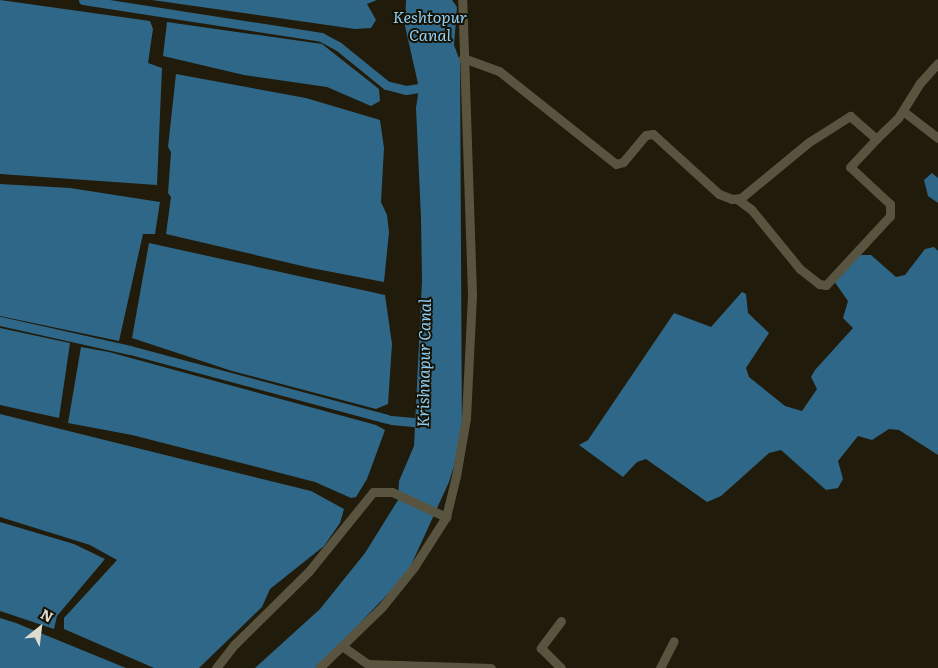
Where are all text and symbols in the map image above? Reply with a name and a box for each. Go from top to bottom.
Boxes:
water label: Keshtopur Canal [393,6,467,44]
water label: Krishnapur Canal [412,299,434,427]
north arrow [15,603,65,653]
text: N [37,603,57,626]

